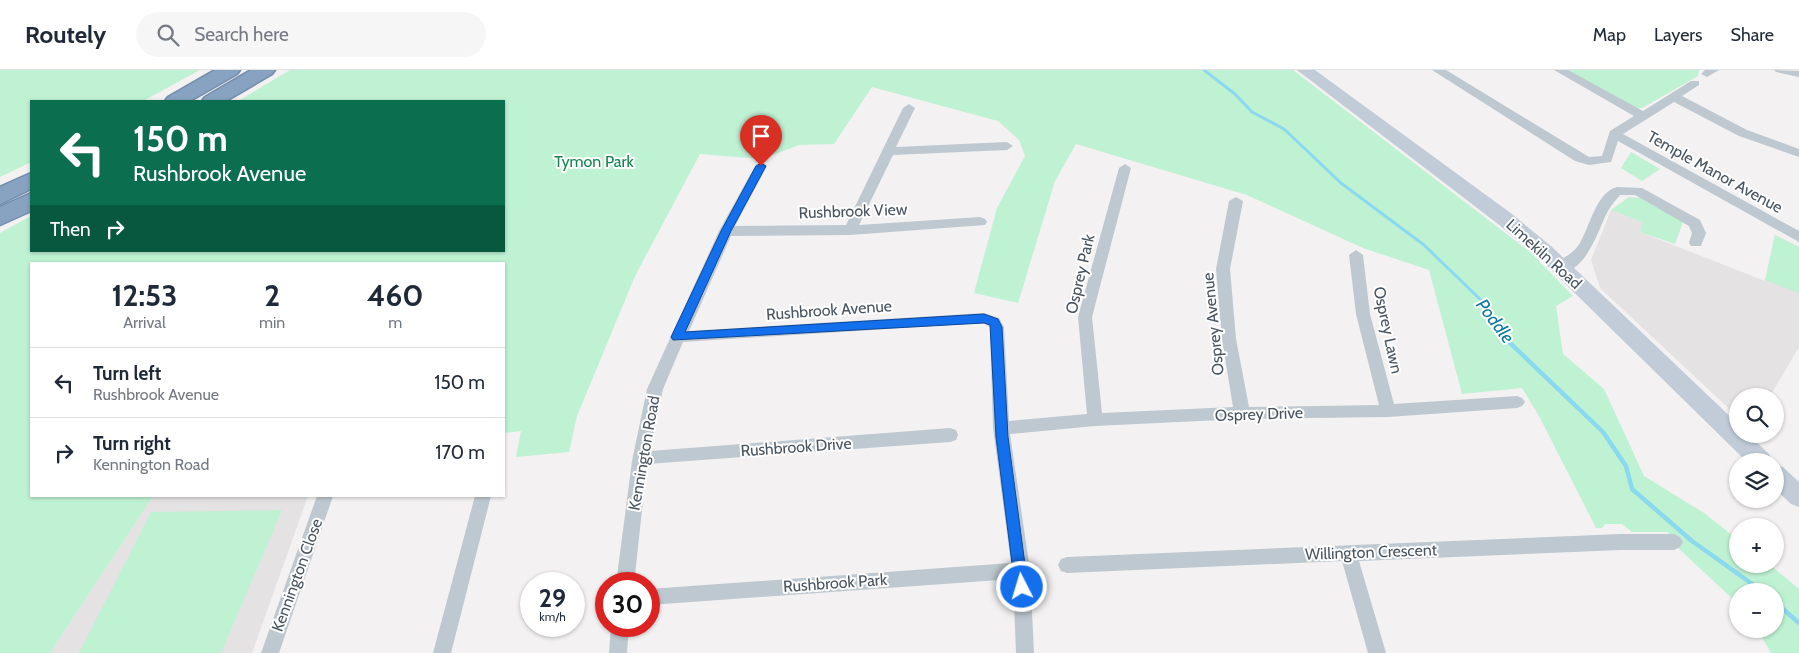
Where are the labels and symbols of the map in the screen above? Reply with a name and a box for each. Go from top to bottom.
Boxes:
pin [740,115,782,166]
street label: Temple Manor Avenue [1644,127,1786,217]
park label: Tymon Park [554,152,635,171]
street label: Rushbrook View [798,200,908,222]
street label: Limekiln Road [1502,215,1586,293]
street label: Osprey Park [1062,231,1099,316]
street label: Osprey Avenue [1198,272,1228,376]
street label: Osprey Lawn [1370,285,1406,375]
water label: Poddle [1471,294,1519,348]
street label: Rushbrook Avenue [766,296,892,324]
street label: Kennington Road [625,394,663,512]
street label: Osprey Drive [1215,403,1303,425]
street label: Rushbrook Drive [740,434,852,460]
street label: Kennington Close [268,516,326,634]
street label: Willington Crescent [1305,540,1438,564]
position arrow [995,560,1047,612]
street label: Rushbrook Park [782,570,888,596]
speed limit sign: 30 [595,572,660,637]

